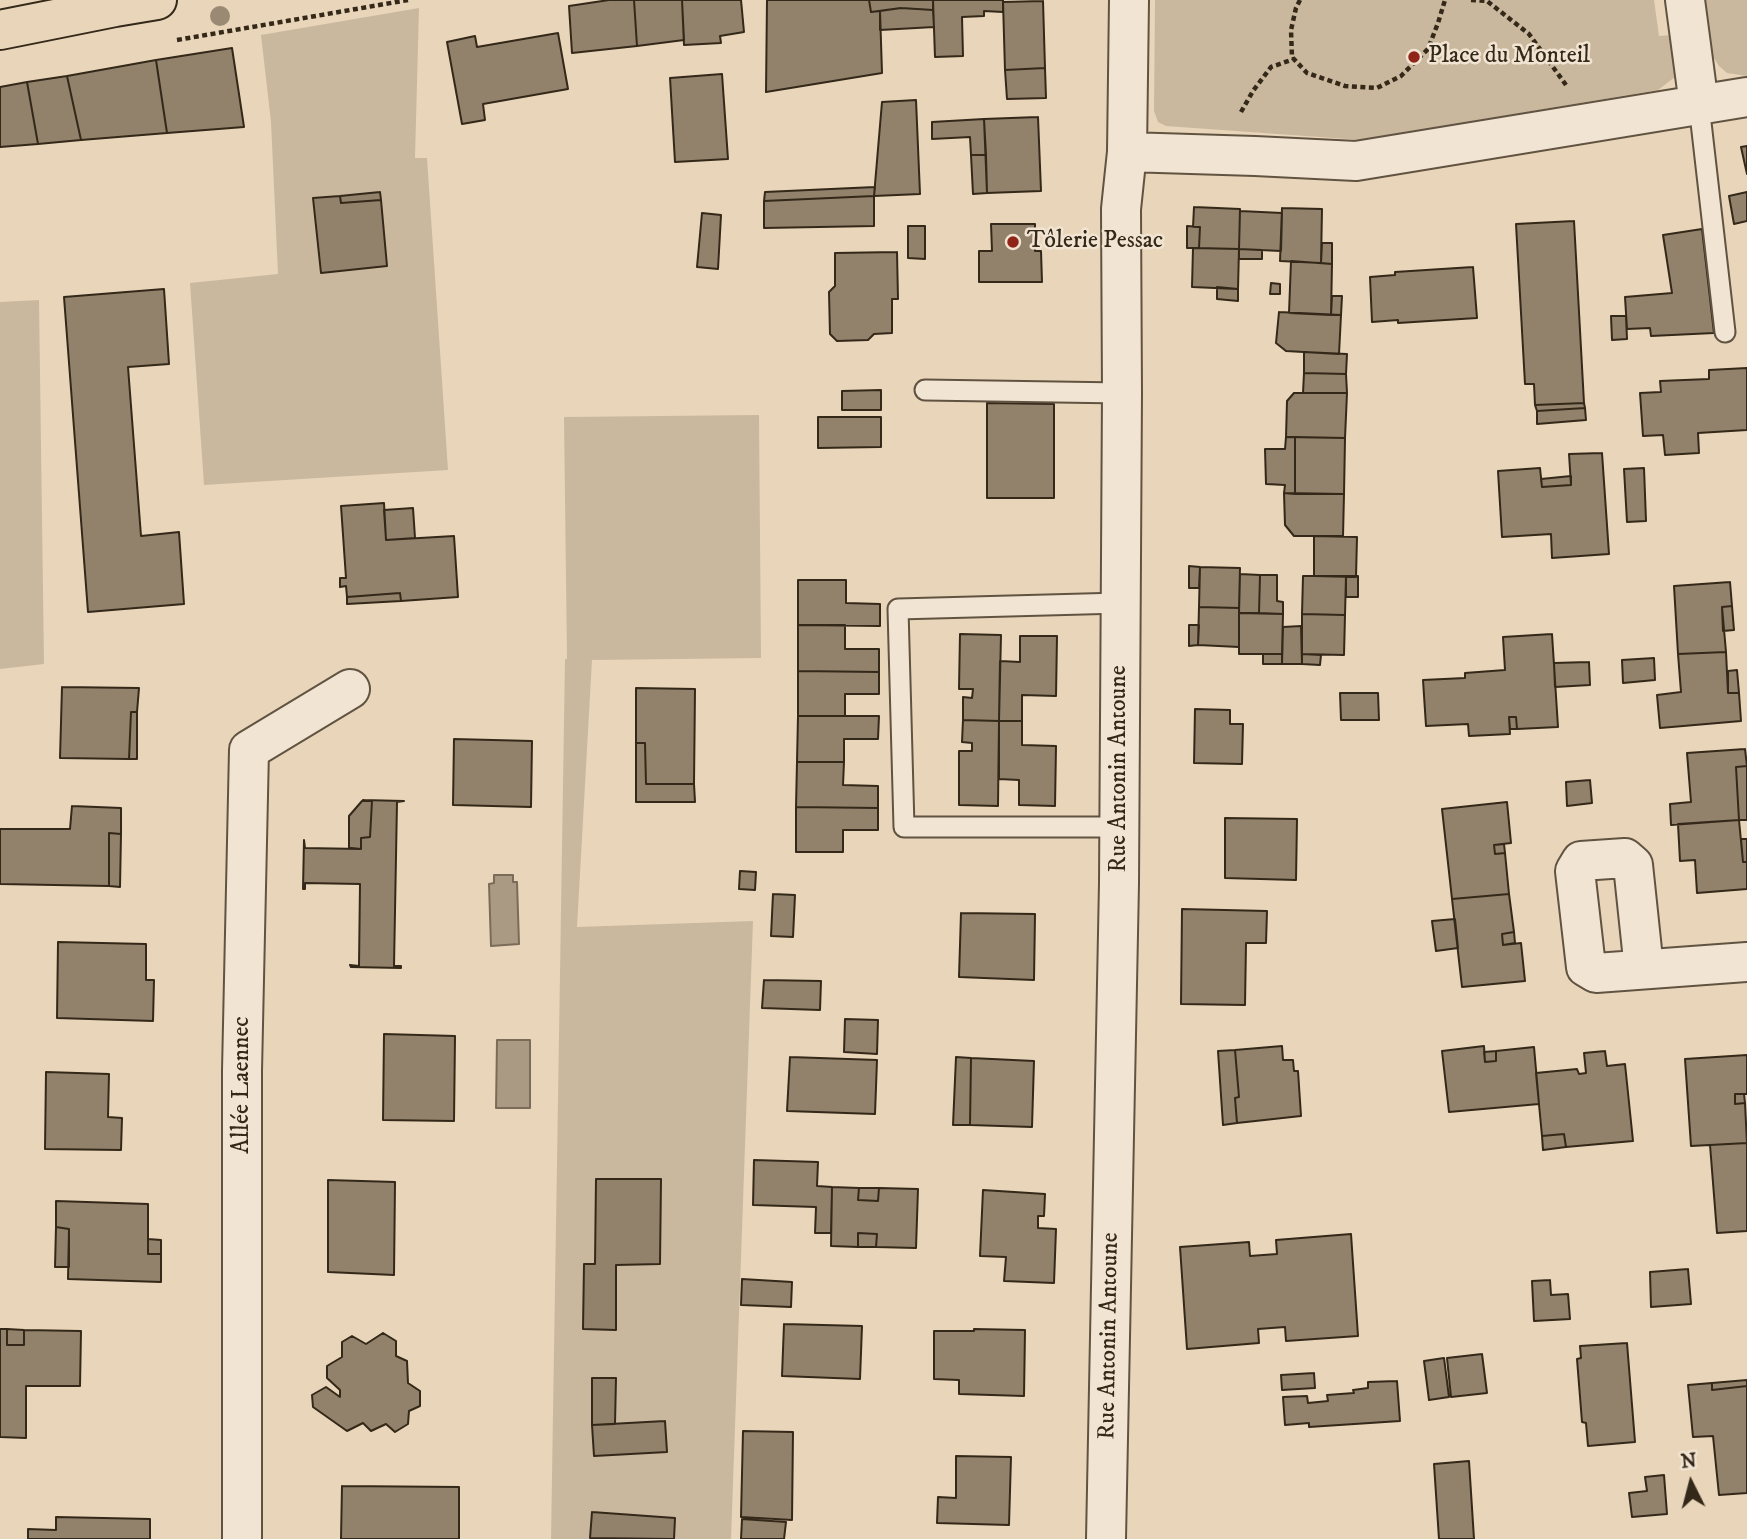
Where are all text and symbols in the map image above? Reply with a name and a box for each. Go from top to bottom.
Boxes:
place label: Place du Monteil [1428,43,1590,71]
marker: Place du Monteil [1406,49,1422,65]
place label: Tôlerie Pessac [1027,228,1163,256]
marker: Tôlerie Pessac [1005,234,1021,250]
street label: Rue Antonin Antoune [1106,665,1134,873]
street label: Allée Laennec [229,1016,257,1154]
street label: Rue Antonin Antoune [1094,1232,1126,1440]
north arrow [1656,1448,1726,1518]
text: N [1680,1449,1698,1474]

